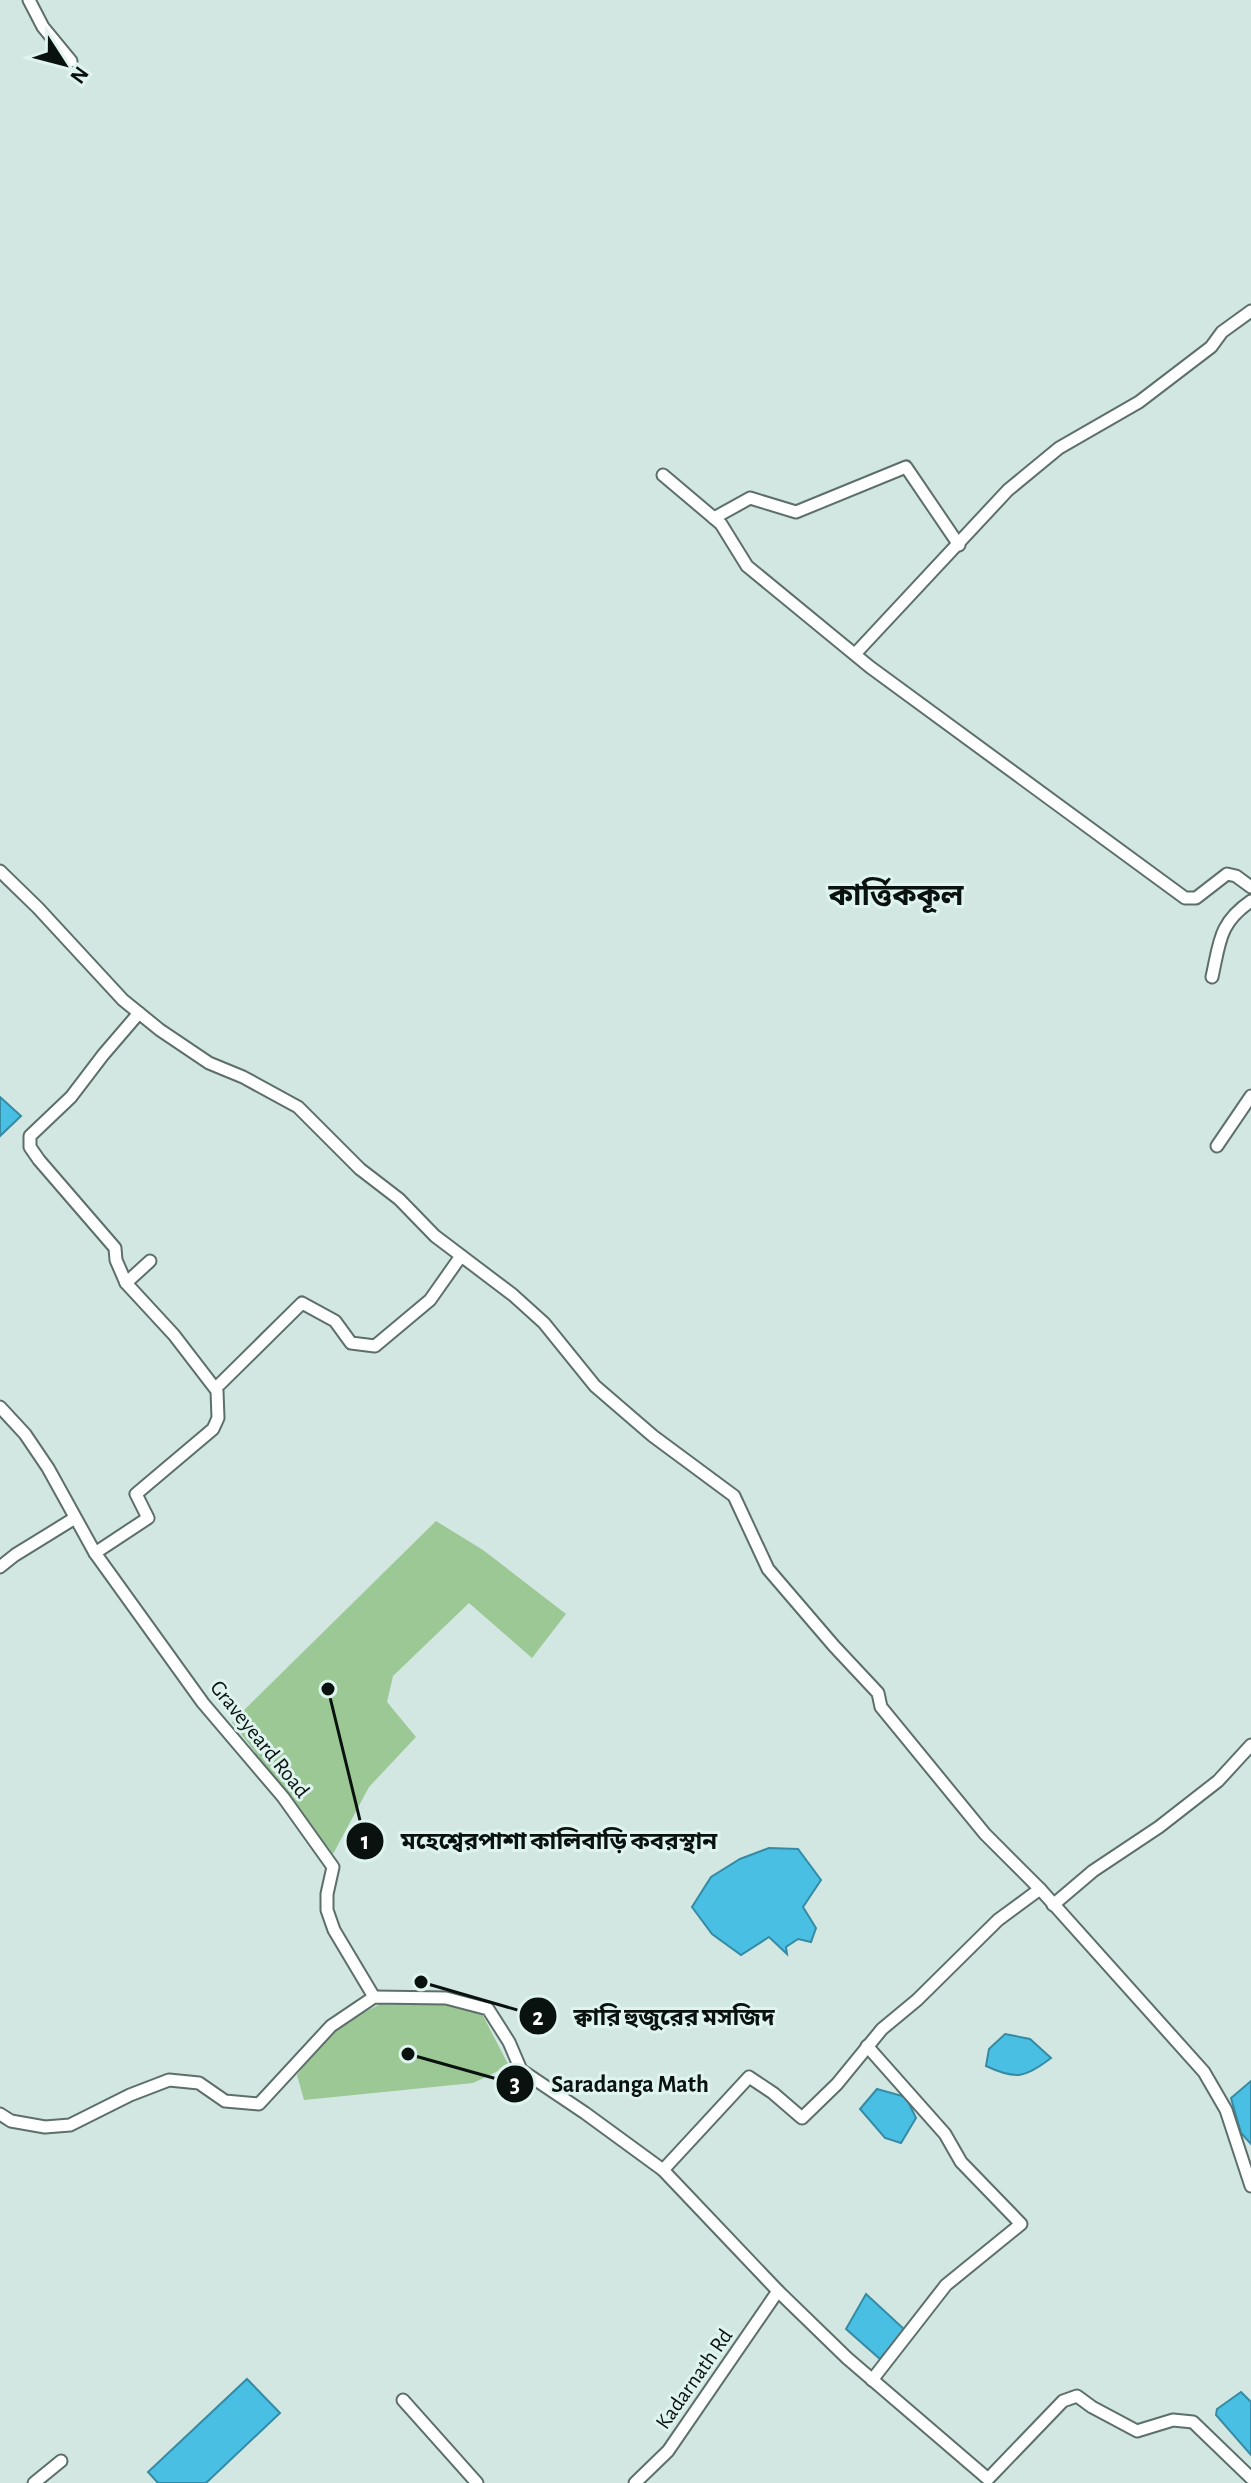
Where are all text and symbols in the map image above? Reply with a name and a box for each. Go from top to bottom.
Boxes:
north arrow [24,24,104,104]
text: N [66,63,93,88]
district label: কার্ত্তিককূল [828,877,965,913]
street label: Graveyeard Road [206,1676,314,1802]
callout: মহেশ্বেরপাশা কালিবাড়ি কবরস্থান [345,1817,734,1865]
text: মহেশ্বেরপাশা কালিবাড়ি কবরস্থান [400,1827,718,1855]
text: 1 [361,1830,369,1854]
callout: ক্বারি হুজুরের মসজিদ [518,1992,791,2040]
text: ক্বারি হুজুরের মসজিদ [572,2003,775,2031]
text: 2 [532,2006,544,2030]
callout: Saradanga Math [495,2060,725,2108]
text: 3 [510,2073,520,2097]
text: Saradanga Math [551,2073,709,2097]
street label: Kadarnath Rd [651,2325,737,2433]

